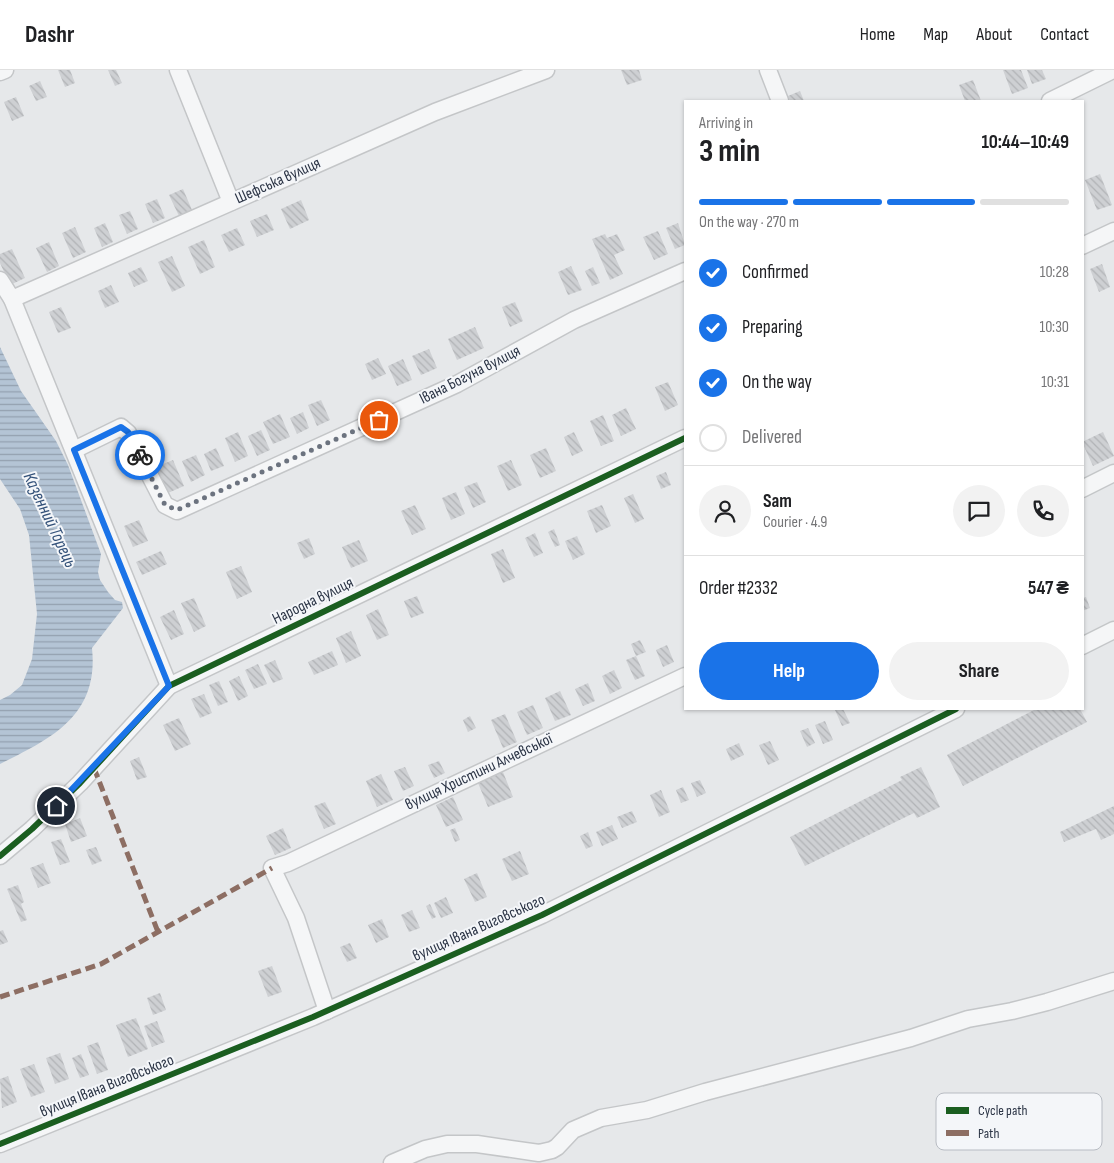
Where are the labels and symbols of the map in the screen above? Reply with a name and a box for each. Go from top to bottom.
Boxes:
street label: Шефська вулиця [232,154,324,208]
street label: Івана Богуна вулиця [416,341,524,409]
pin [358,399,400,441]
courier [115,430,165,480]
water label: Казенний Торець [19,469,81,571]
street label: Народна вулиця [269,573,357,629]
street label: вулиця Христини Алчевської [402,729,556,814]
pin [35,785,77,827]
street label: вулиця Івана Виговського [410,890,548,966]
street label: вулиця Івана Виговського [37,1050,177,1122]
legend [936,1093,1102,1150]
text: Cycle path [978,1102,1028,1119]
text: Path [978,1125,999,1142]

